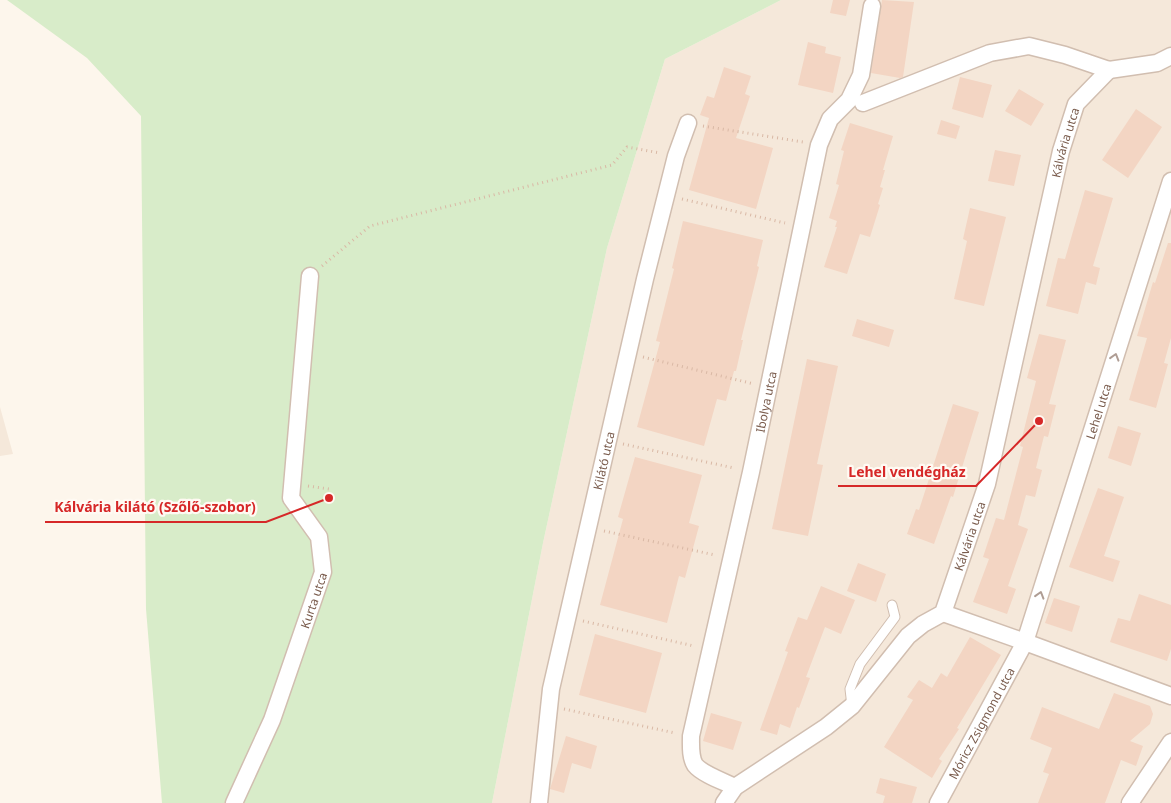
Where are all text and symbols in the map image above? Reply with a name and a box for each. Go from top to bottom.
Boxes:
street label: Kálvária utca [1047,105,1083,179]
one-way arrow [1109,353,1119,362]
street label: Ibolya utca [751,370,780,434]
street label: Lehel utca [1081,381,1115,441]
street label: Kilátó utca [588,430,618,491]
callout: Lehel vendégház [838,457,976,486]
text: Lehel vendégház [848,462,966,481]
callout: Kálvária kilátó (Szőlő-szobor) [45,493,266,522]
text: Kálvária kilátó (Szőlő-szobor) [54,497,256,516]
street label: Kálvária utca [950,499,989,573]
street label: Kurta utca [296,570,331,631]
one-way arrow [1034,592,1044,600]
street label: Móricz Zsigmond utca [944,664,1018,782]

